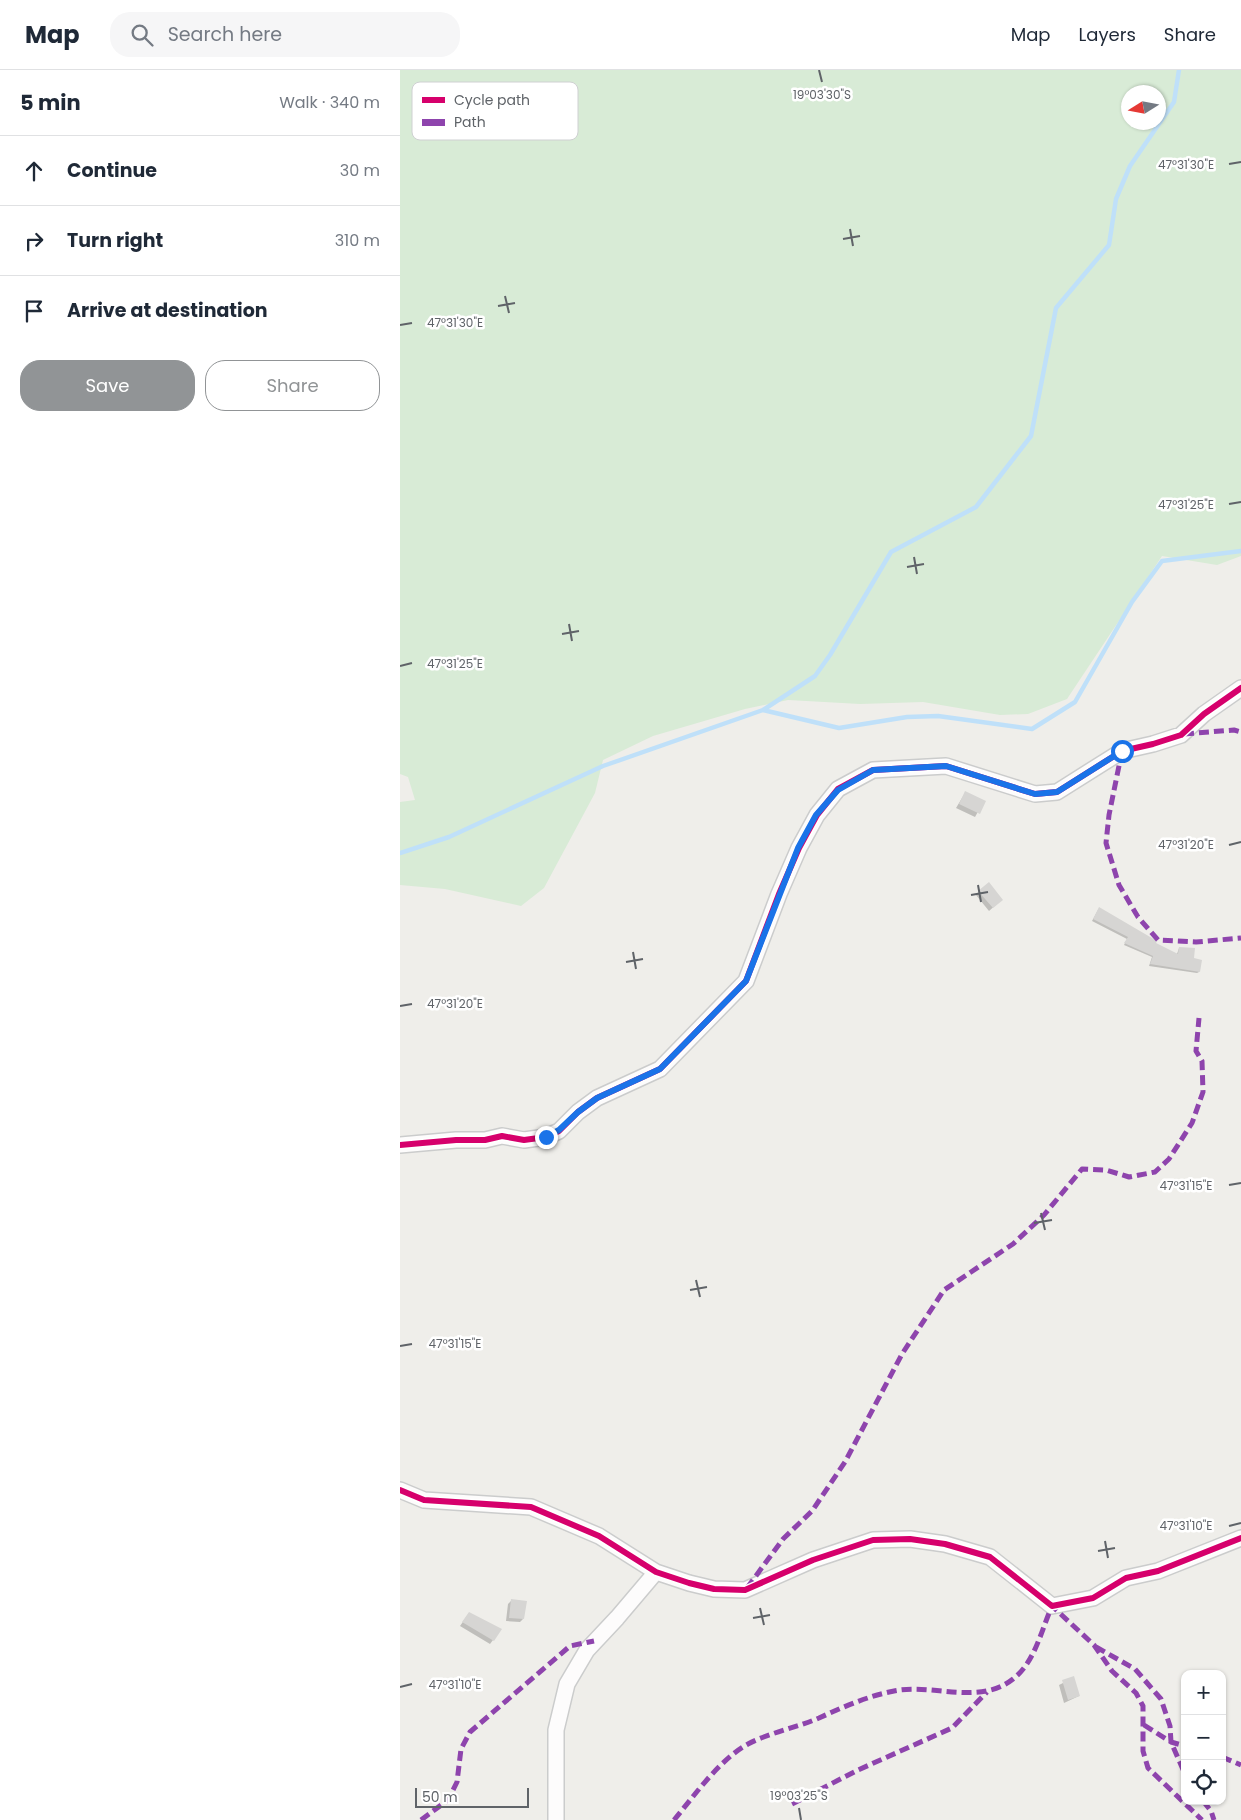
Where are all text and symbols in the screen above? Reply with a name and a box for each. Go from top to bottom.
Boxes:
search box [110,12,460,57]
text: Map [25,18,80,51]
icon: search [128,21,156,49]
text: Search here [168,21,282,48]
text: Map [1011,22,1051,47]
text: Layers [1079,22,1136,47]
text: Share [1164,22,1216,47]
legend [412,82,578,140]
north arrow [1121,85,1166,130]
text: 19°03'30"S [793,86,851,103]
text: 5 min [20,88,81,117]
text: Cycle path [454,90,530,110]
text: Walk · 340 m [279,91,380,114]
text: Path [454,112,486,132]
text: 47°31'30"E [1158,156,1214,173]
icon: ahead [20,157,48,185]
text: Continue [67,157,157,184]
text: 30 m [340,159,380,182]
icon: right [20,227,48,255]
text: Turn right [67,227,163,254]
text: 310 m [335,229,380,252]
icon: arrive [20,297,48,325]
text: Arrive at destination [67,297,268,324]
text: 47°31'30"E [427,314,483,331]
button: Save [20,360,195,411]
button: Share [205,360,380,411]
text: 47°31'25"E [1158,496,1214,513]
text: 47°31'25"E [427,655,483,672]
route start [1111,740,1134,763]
text: 47°31'20"E [1158,836,1214,853]
text: 47°31'20"E [427,995,483,1012]
route end [535,1126,558,1149]
text: 47°31'15"E [1160,1177,1212,1194]
text: 47°31'15"E [429,1335,481,1352]
text: 47°31'10"E [1160,1517,1212,1534]
map controls [1181,1670,1226,1805]
button: + [1181,1670,1226,1715]
text: 47°31'10"E [429,1676,481,1693]
button: − [1181,1715,1226,1760]
button: locate [1181,1760,1226,1805]
scale bar [415,1785,529,1808]
text: 50 m [422,1787,458,1807]
text: 19°03'25"S [770,1787,828,1804]

